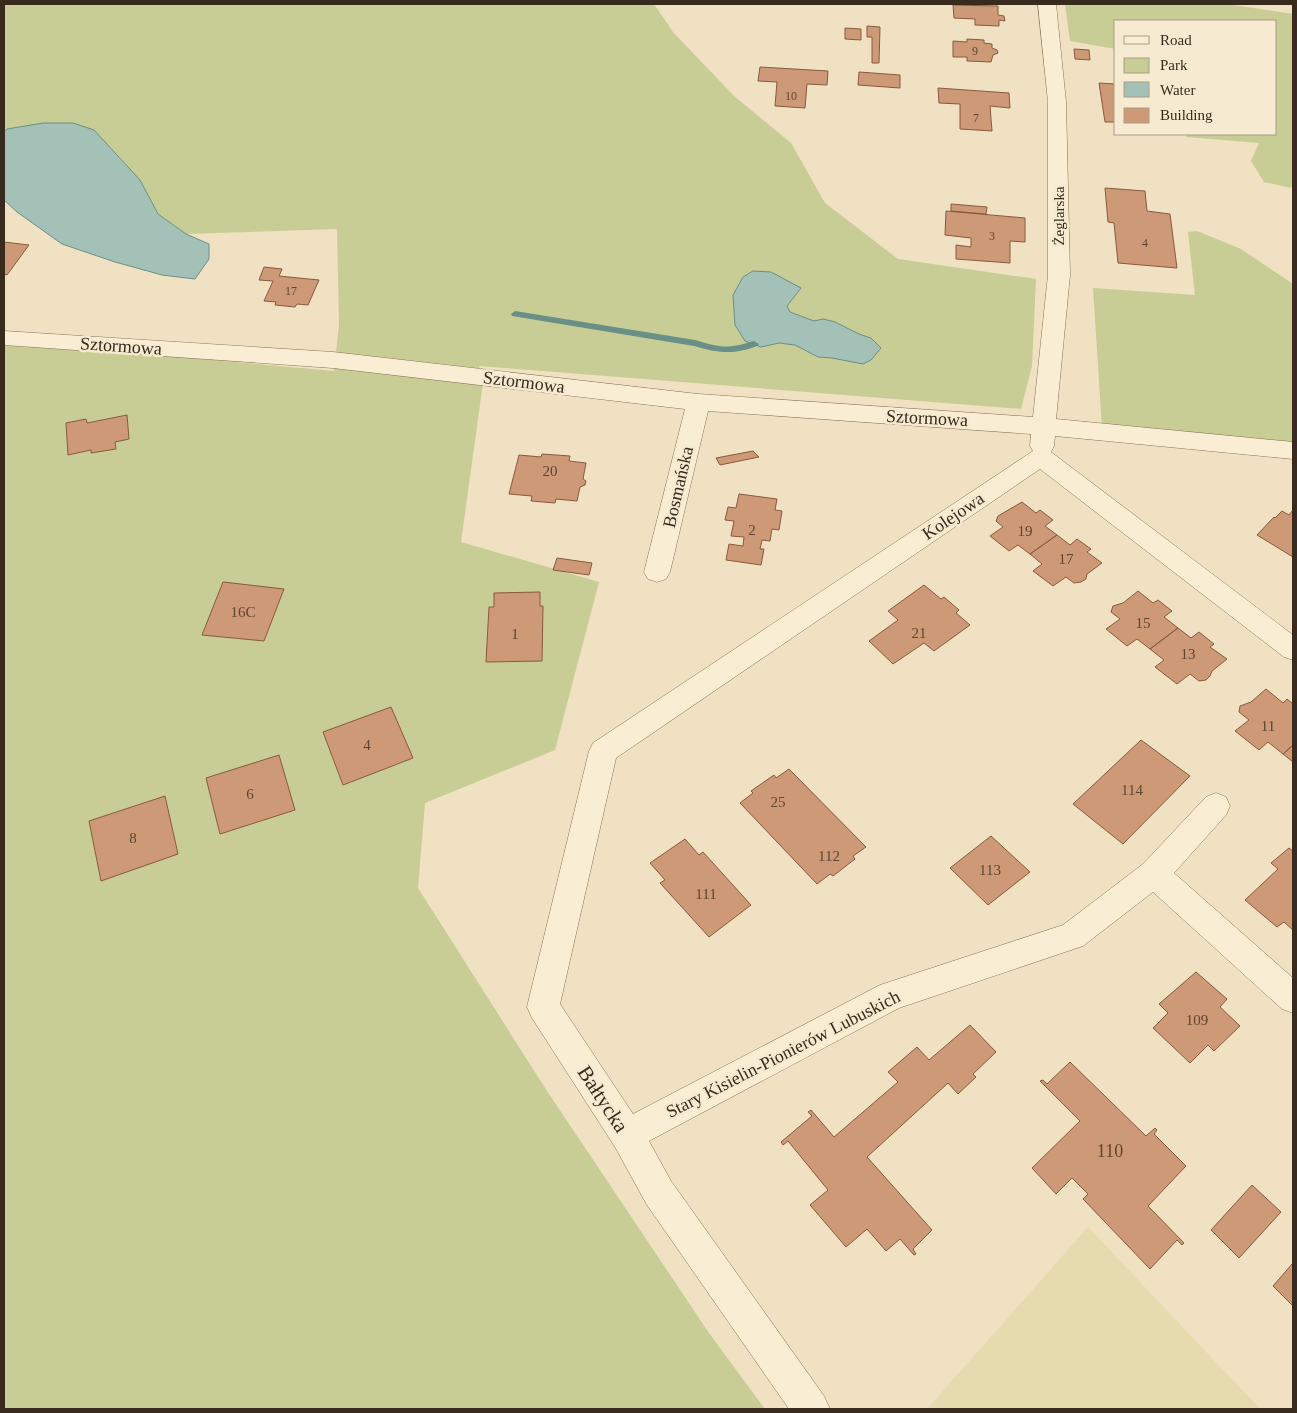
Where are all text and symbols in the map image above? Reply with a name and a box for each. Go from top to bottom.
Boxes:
legend [1114,20,1277,135]
text: Road [1160,32,1192,48]
house number: 9 [972,44,978,58]
text: Park [1160,57,1188,73]
text: Water [1160,82,1195,98]
house number: 10 [785,89,797,103]
text: Building [1160,107,1213,123]
house number: 7 [973,111,979,125]
street label: Żeglarska [1051,186,1067,246]
house number: 3 [989,229,995,243]
house number: 4 [1142,236,1148,250]
house number: 17 [285,284,297,298]
street label: Sztormowa [79,333,163,359]
street label: Sztormowa [482,367,566,397]
street label: Sztormowa [886,406,968,430]
street label: Bosmańska [659,444,697,530]
house number: 20 [543,463,558,479]
street label: Kolejowa [918,488,988,544]
house number: 2 [748,522,756,538]
house number: 19 [1018,523,1033,539]
house number: 17 [1059,551,1074,567]
house number: 16C [230,604,256,620]
house number: 15 [1136,615,1151,631]
house number: 21 [912,625,927,641]
house number: 1 [511,626,519,642]
house number: 13 [1181,646,1196,662]
house number: 11 [1261,718,1275,734]
house number: 4 [363,737,371,753]
house number: 114 [1121,782,1143,798]
house number: 6 [246,786,254,802]
house number: 25 [771,794,786,810]
house number: 8 [129,830,137,846]
house number: 112 [818,848,840,864]
house number: 113 [979,862,1001,878]
house number: 111 [695,886,717,902]
street label: Stary Kisielin-Pionierów Lubuskich [663,986,903,1122]
house number: 109 [1186,1012,1208,1028]
street label: Bałtycka [573,1061,634,1137]
house number: 110 [1097,1141,1123,1161]

